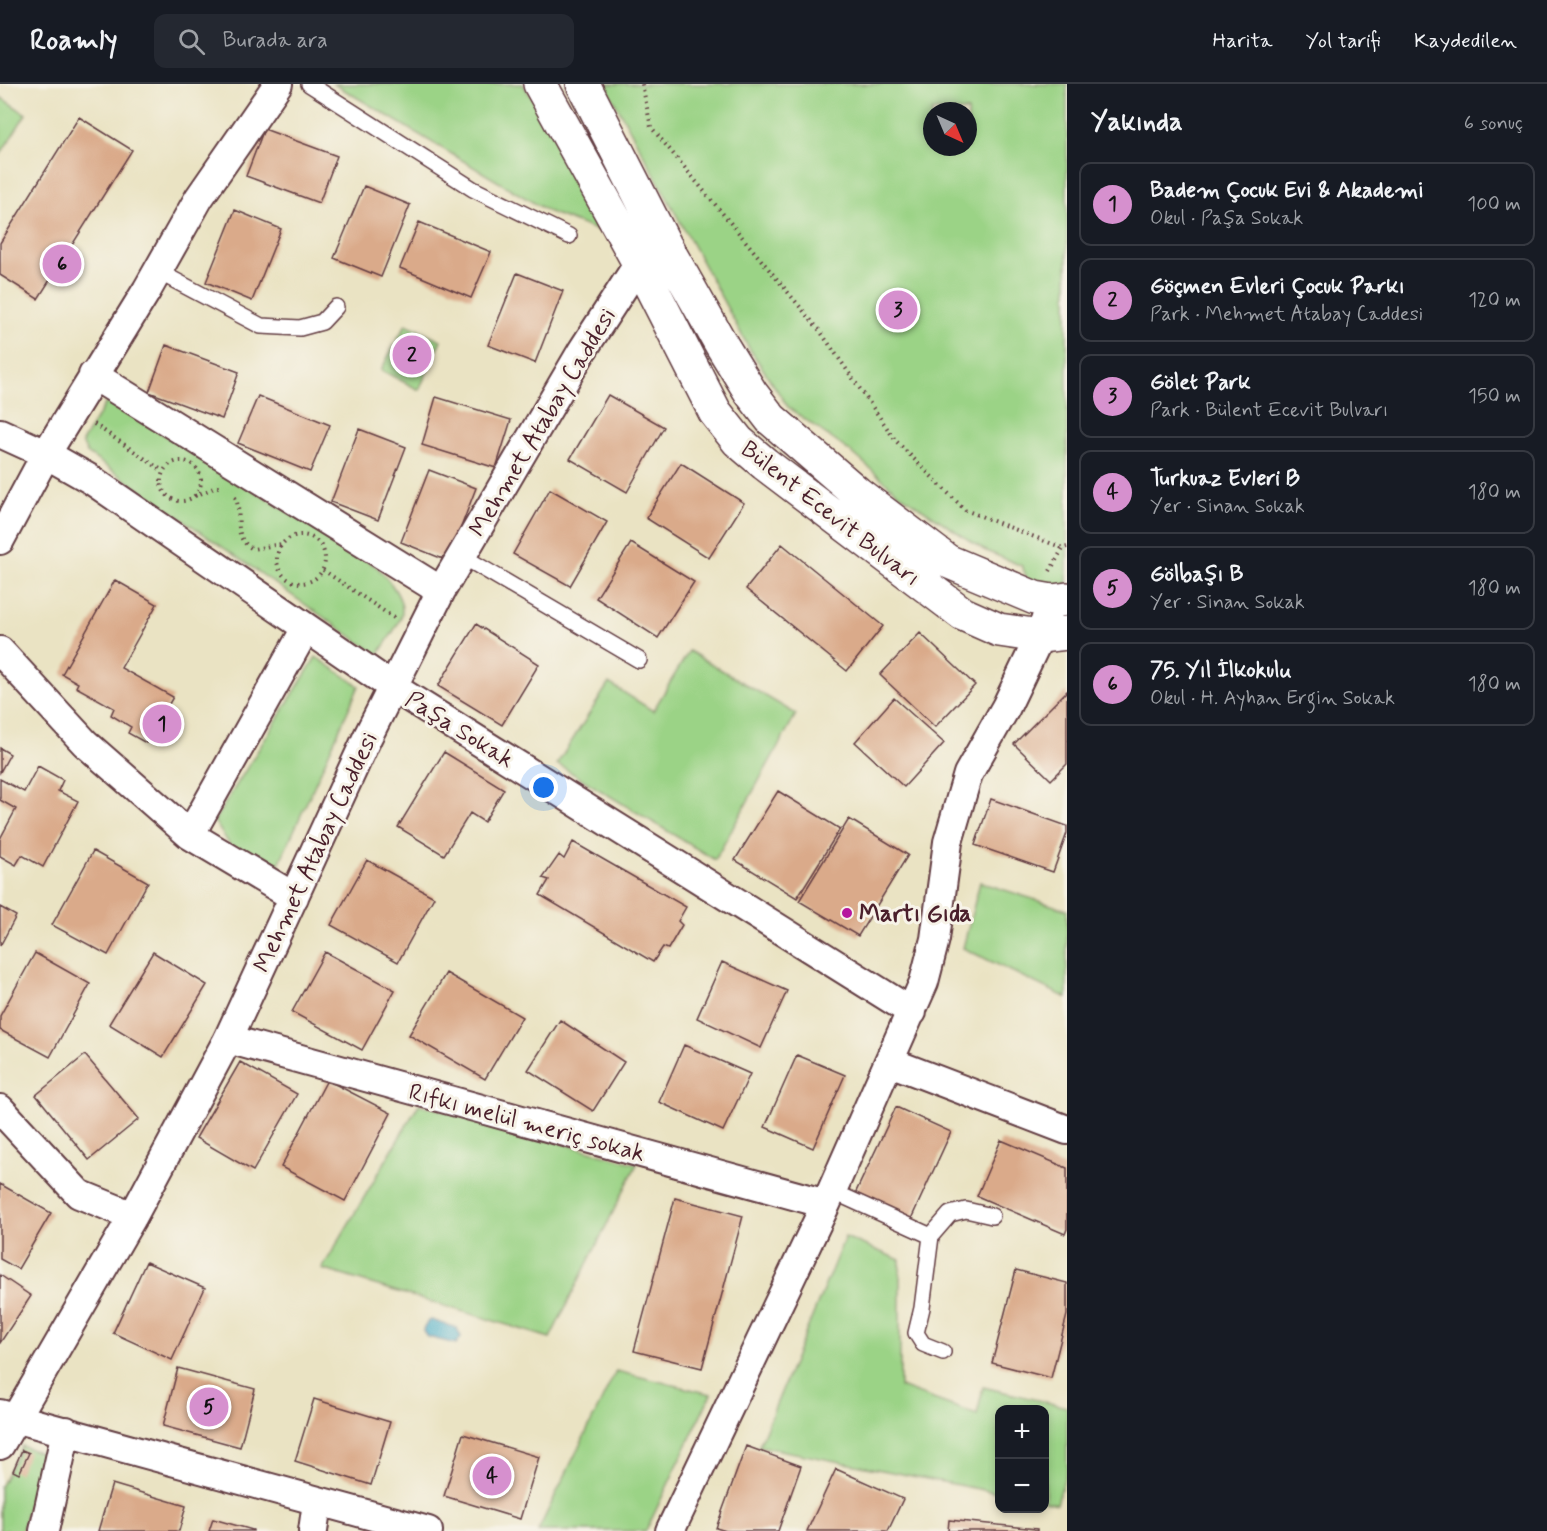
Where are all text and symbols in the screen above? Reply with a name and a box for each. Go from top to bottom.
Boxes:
search box [154,14,574,68]
text: Roamly [30,23,118,60]
icon: search [175,25,208,58]
text: Burada ara [223,27,328,55]
text: Harita [1212,27,1273,55]
text: Yol tarifi [1306,27,1381,55]
text: Kaydedilen [1414,27,1517,55]
north arrow [923,102,977,156]
text: Yakında [1091,106,1183,140]
text: 6 sonuç [1464,110,1523,137]
text: Badem Çocuk Evi & Akademi [1150,177,1424,205]
text: 1 [1108,191,1117,218]
text: 100 m [1467,191,1521,218]
text: Okul · Paşa Sokak [1150,205,1303,232]
pin: 6 [42,242,82,286]
text: Göçmen Evleri Çocuk Parkı [1150,273,1405,301]
text: 2 [1108,287,1117,314]
text: 120 m [1468,287,1521,314]
pin: 3 [878,288,918,332]
text: Park · Mehmet Atabay Caddesi [1150,301,1423,328]
street label: Mehmet Atabay Caddesi [463,303,624,543]
pin: 2 [392,332,432,378]
text: Gölet Park [1150,369,1251,397]
text: 3 [1108,383,1117,410]
text: 150 m [1468,383,1521,410]
text: Park · Bülent Ecevit Bulvarı [1150,397,1388,424]
street label: Bülent Ecevit Bulvarı [734,434,926,594]
text: Turkuaz Evleri B [1150,465,1299,493]
text: 4 [1107,479,1118,506]
text: 180 m [1468,479,1521,506]
text: Yer · Sinan Sokak [1150,493,1305,520]
text: Gölbaşı B [1150,561,1244,589]
text: 5 [1107,575,1119,602]
text: 180 m [1468,575,1521,602]
text: Yer · Sinan Sokak [1150,589,1305,616]
text: 75. Yıl İlkokulu [1150,657,1292,685]
text: 6 [1107,671,1118,698]
text: 180 m [1468,671,1521,698]
street label: Paşa Sokak [399,685,520,776]
text: Okul · H. Ayhan Ergin Sokak [1150,685,1395,712]
pin: 1 [142,702,182,746]
street label: Mehmet Atabay Caddesi [247,727,386,978]
your location [529,773,558,802]
place label: Martı Gıda [859,899,972,930]
marker: Martı Gıda [840,906,854,920]
street label: Rıfkı melül meriç sokak [405,1077,648,1170]
pin: 5 [190,1384,228,1430]
map controls [995,1405,1049,1513]
button: + [995,1405,1049,1459]
pin: 4 [472,1454,512,1498]
button: − [995,1459,1049,1513]

